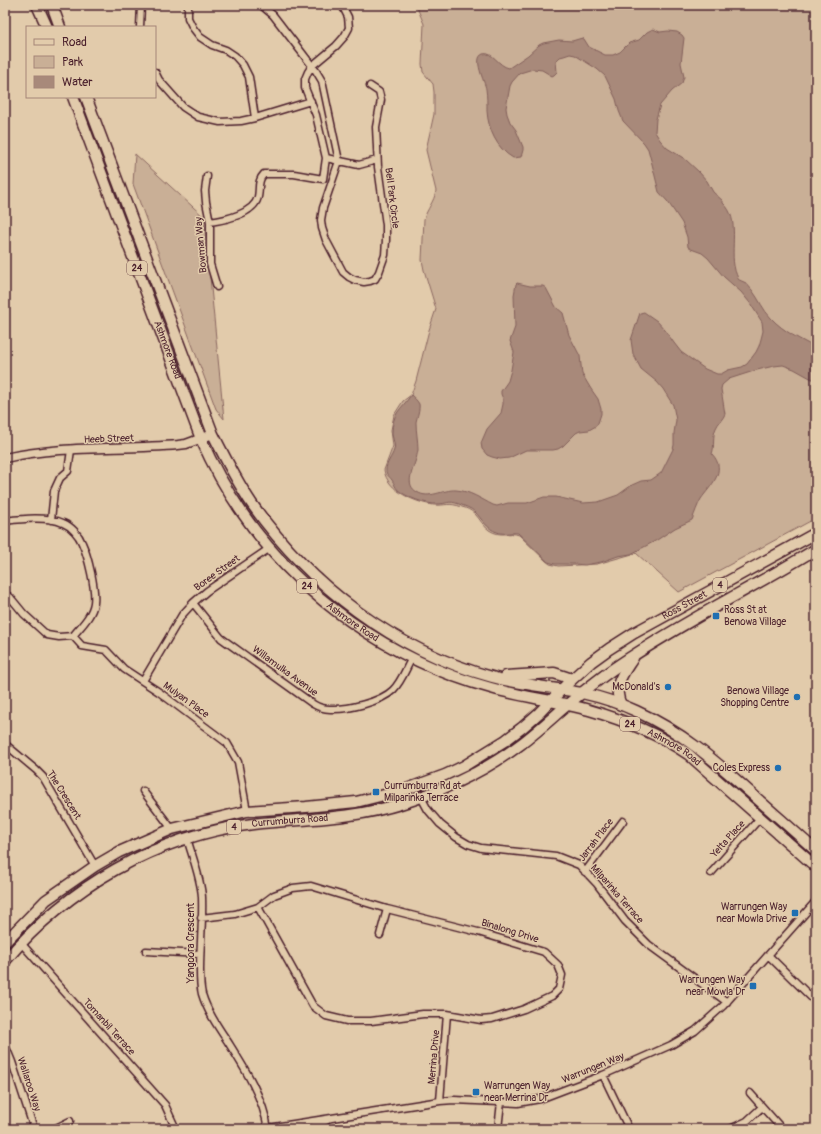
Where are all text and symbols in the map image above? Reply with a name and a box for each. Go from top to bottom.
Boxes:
legend [26,26,156,98]
text: Road [62,35,87,50]
text: Park [62,55,83,70]
text: Water [62,75,93,90]
street label: Bell Park Circle [382,167,402,229]
street label: Bowman Way [193,216,209,274]
road number: 24 [127,261,147,275]
street label: Ashmore Road [151,319,184,381]
street label: Heeb Street [84,432,135,446]
street label: Boree Street [192,552,243,594]
road number: 4 [713,578,727,592]
road number: 24 [297,579,317,593]
street label: Ross Street [660,588,710,622]
street label: Ashmore Road [324,600,381,644]
place label: Ross St at Benowa Village [724,604,786,628]
marker: Ross St at Benowa Village [711,611,721,621]
street label: Willamulka Avenue [250,643,320,699]
street label: Mulyan Place [161,679,211,721]
place label: McDonald's [612,681,661,693]
marker: McDonald's [663,682,673,692]
place label: Benowa Village Shopping Centre [720,685,789,709]
marker: Benowa Village Shopping Centre [792,692,802,702]
road number: 24 [620,717,640,731]
street label: Ashmore Road [645,726,703,769]
place label: Coles Express [713,762,771,774]
marker: Coles Express [773,763,783,773]
street label: The Crescent [44,768,84,823]
place label: Currumburra Rd at Milparinka Terrace [384,780,462,804]
marker: Currumburra Rd at Milparinka Terrace [371,787,381,797]
street label: Currumburra Road [251,812,329,830]
street label: Jarrah Place [576,816,616,864]
street label: Yelta Place [708,818,748,861]
road number: 4 [227,820,241,834]
street label: Milparinka Terrace [588,862,646,926]
place label: Warrungen Way near Mowla Drive [716,901,788,925]
street label: Yangoora Crescent [185,902,197,984]
marker: Warrungen Way near Mowla Drive [790,908,800,918]
street label: Binalong Drive [480,917,540,945]
place label: Warrungen Way near Mowla Dr [679,974,746,998]
marker: Warrungen Way near Mowla Dr [748,981,758,991]
street label: Tomanbil Terrace [80,996,138,1058]
street label: Merrina Drive [426,1029,442,1085]
street label: Warrungen Way [560,1050,627,1086]
street label: Wallaroo Way [15,1055,44,1113]
place label: Warrungen Way near Merrina Dr [484,1080,551,1104]
marker: Warrungen Way near Merrina Dr [471,1087,481,1097]

